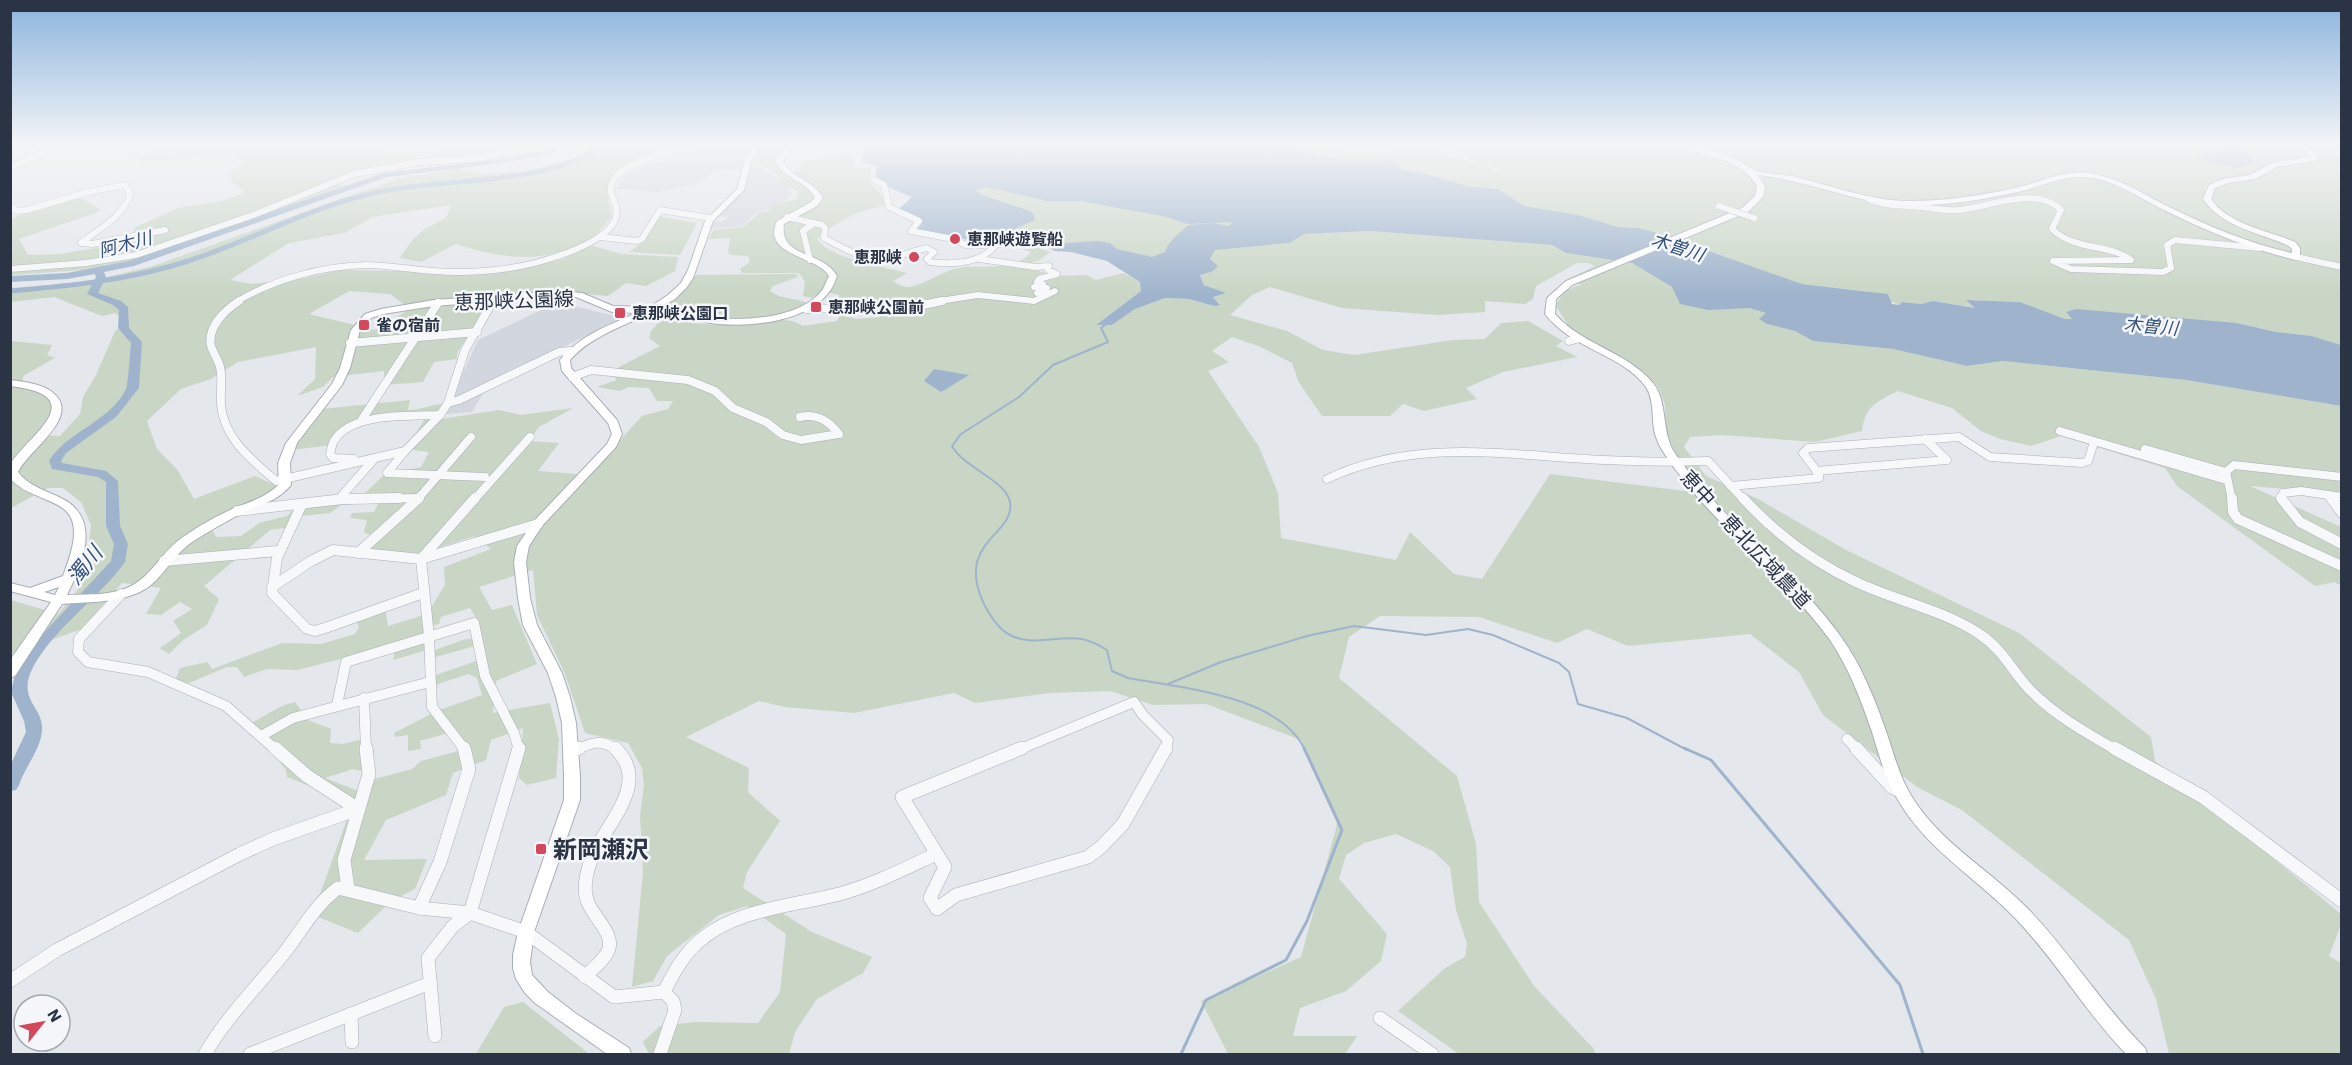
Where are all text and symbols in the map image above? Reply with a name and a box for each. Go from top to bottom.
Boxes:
water label: 阿木川 [96,225,156,262]
water label: 木曽川 [1649,228,1709,267]
place label: 恵那峡遊覧船 [967,229,1063,249]
marker: 恵那峡遊覧船 [948,232,962,246]
place label: 恵那峡 [854,247,902,267]
marker: 恵那峡 [907,250,921,264]
street label: 恵那峡公園線 [454,284,574,316]
place label: 恵那峡公園前 [828,297,924,317]
marker: 恵那峡公園前 [809,300,823,314]
place label: 恵那峡公園口 [632,303,728,323]
marker: 恵那峡公園口 [613,306,627,320]
water label: 木曽川 [2123,312,2181,340]
place label: 雀の宿前 [376,315,440,335]
marker: 雀の宿前 [357,318,371,332]
street label: 恵中・恵北広域農道 [1675,464,1817,614]
water label: 濁川 [60,538,109,590]
place label: 新岡瀬沢 [553,833,649,865]
marker: 新岡瀬沢 [534,842,548,856]
north arrow [12,993,72,1053]
text: N [43,1005,66,1025]

